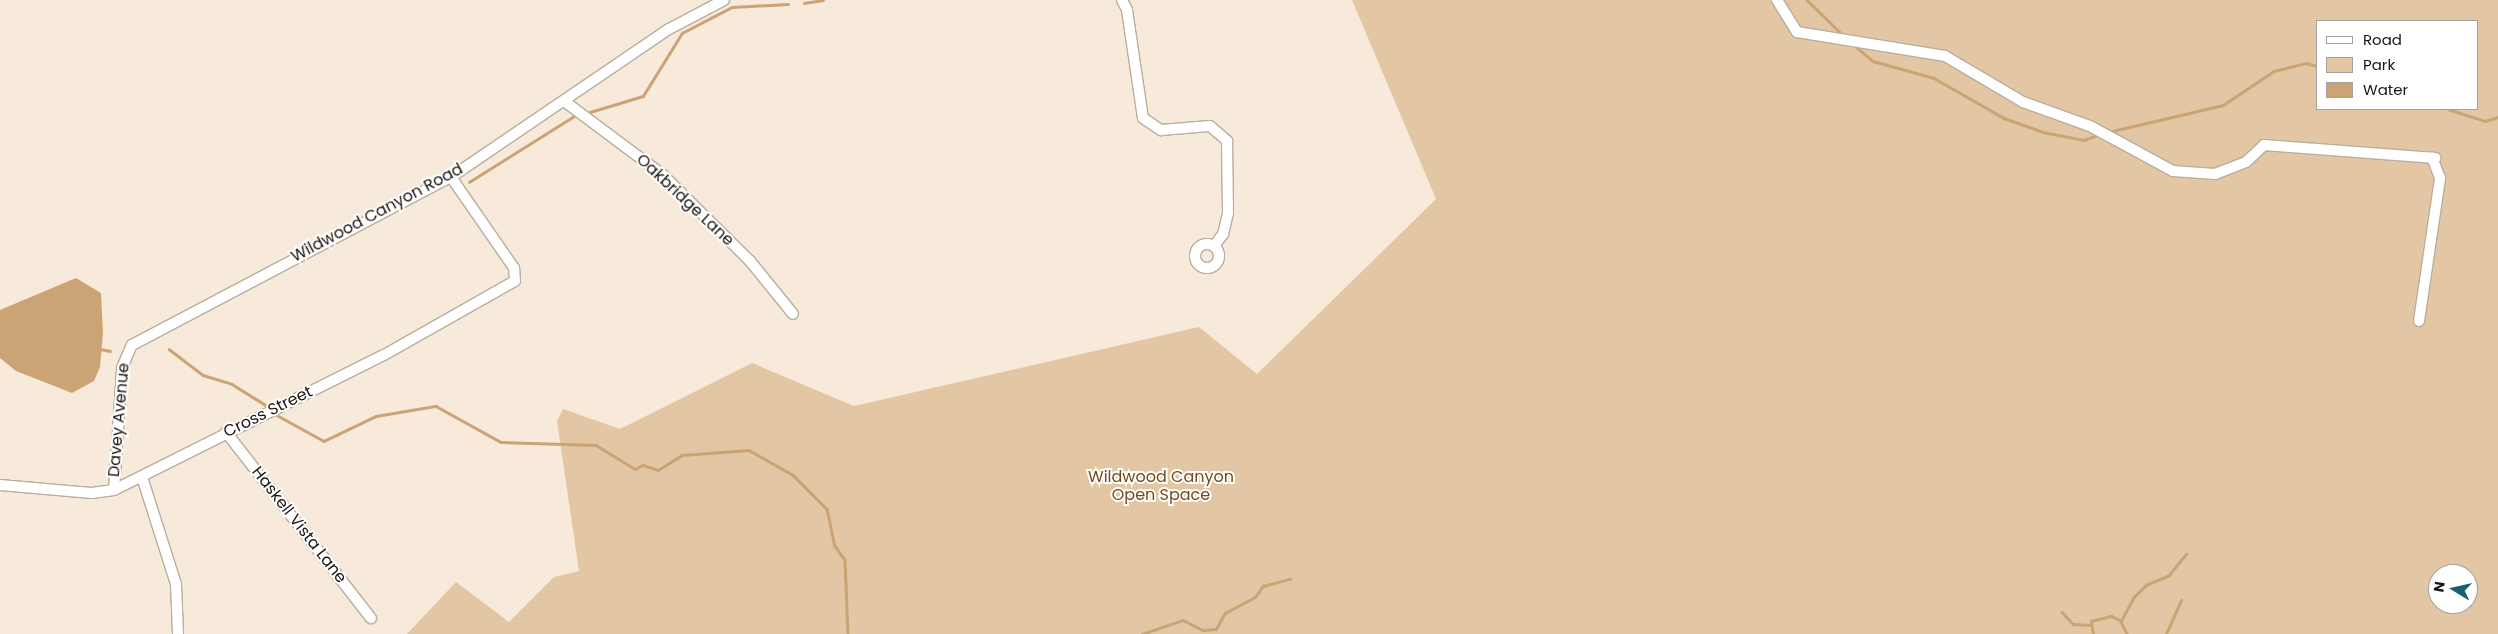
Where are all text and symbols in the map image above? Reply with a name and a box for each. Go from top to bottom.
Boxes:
legend [2316,20,2478,110]
text: Road [2363,29,2402,50]
text: Park [2363,54,2395,75]
text: Water [2363,79,2408,100]
street label: Oakbridge Lane [632,150,738,250]
street label: Wildwood Canyon Road [288,160,466,266]
street label: Davey Avenue [104,362,134,478]
street label: Cross Street [220,382,316,442]
street label: Haskell Vista Lane [248,463,350,587]
park label: Wildwood Canyon Open Space [1088,467,1234,505]
north arrow [2428,564,2478,614]
text: N [2428,580,2450,594]

